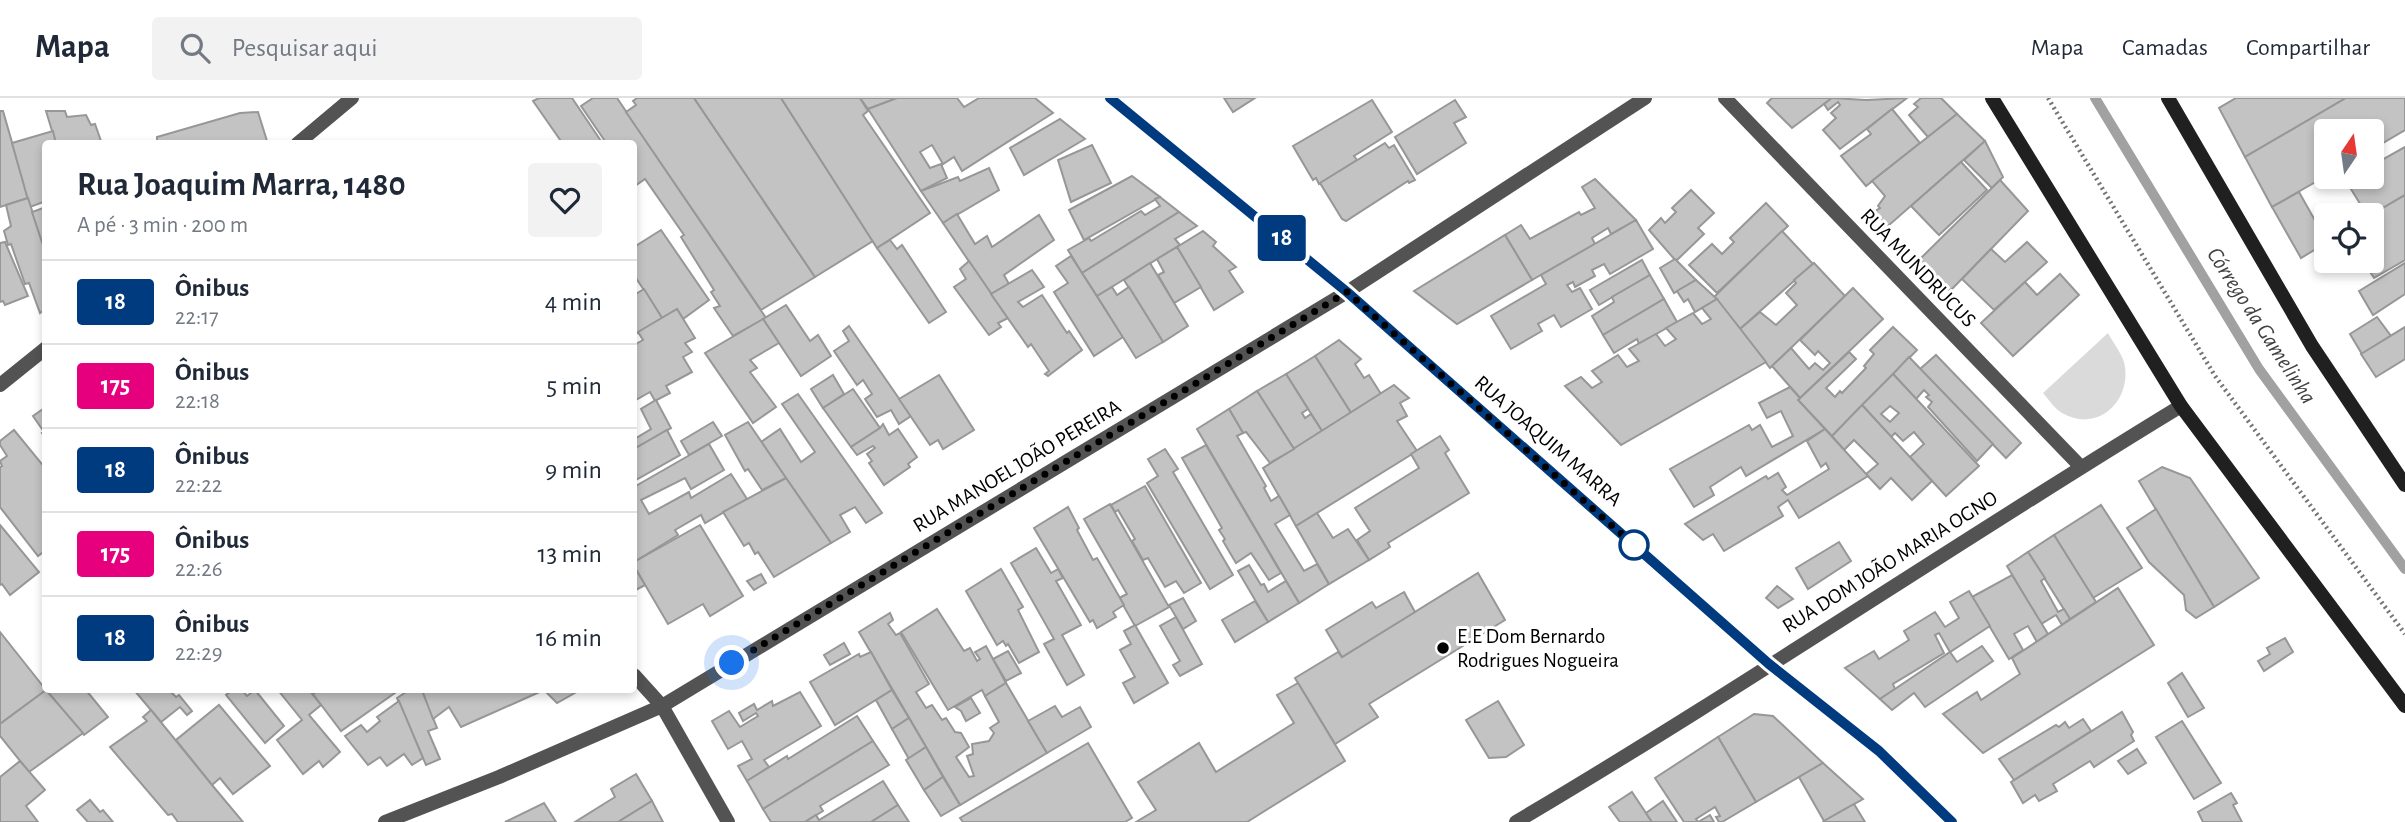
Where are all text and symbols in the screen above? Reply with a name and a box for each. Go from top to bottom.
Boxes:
search box [152,17,642,80]
icon: search [176,29,214,67]
text: Mapa [35,31,110,64]
text: Pesquisar aqui [232,35,378,61]
text: Mapa [2031,36,2084,60]
text: Camadas [2122,36,2208,60]
text: Compartilhar [2246,36,2370,60]
north arrow [2314,119,2384,189]
map controls [2314,119,2384,273]
button: heart [528,163,602,237]
text: Rua Joaquim Marra, 1480 [77,169,406,202]
button: locate [2314,203,2384,273]
street label: RUA MUNDRUCUS [1856,205,1980,331]
text: A pé · 3 min · 200 m [77,214,248,237]
line badge: 18 [1250,215,1314,261]
text: 18 [1272,226,1292,250]
water label: Córrego da Gamelinha [2202,244,2320,408]
text: Ônibus [175,275,249,301]
text: 4 min [545,289,602,315]
text: 18 [105,290,126,314]
text: 22:17 [175,306,219,329]
text: Ônibus [175,359,249,385]
street label: RUA JOAQUIM MARRA [1471,372,1625,510]
text: 5 min [546,373,602,399]
text: 175 [101,374,130,398]
text: 22:18 [175,390,220,413]
street label: RUA MANOEL JOÃO PEREIRA [909,394,1124,536]
text: Ônibus [175,443,249,469]
text: 9 min [545,457,602,483]
text: 18 [105,458,126,482]
text: 22:22 [175,474,222,497]
street label: RUA DOM JOÃO MARIA OGNO [1778,485,2001,637]
text: Ônibus [175,527,249,553]
unlabelled marker [1619,530,1649,560]
text: 13 min [538,541,602,567]
text: 175 [101,542,130,566]
text: 22:26 [175,558,222,581]
text: Ônibus [175,611,249,637]
text: 16 min [536,625,602,651]
text: 18 [105,626,126,650]
place label: E.E Dom Bernardo Rodrigues Nogueira [1457,626,1619,671]
marker: E.E Dom Bernardo Rodrigues Nogueira [1435,640,1451,656]
text: 22:29 [175,642,222,665]
your location [714,645,749,680]

